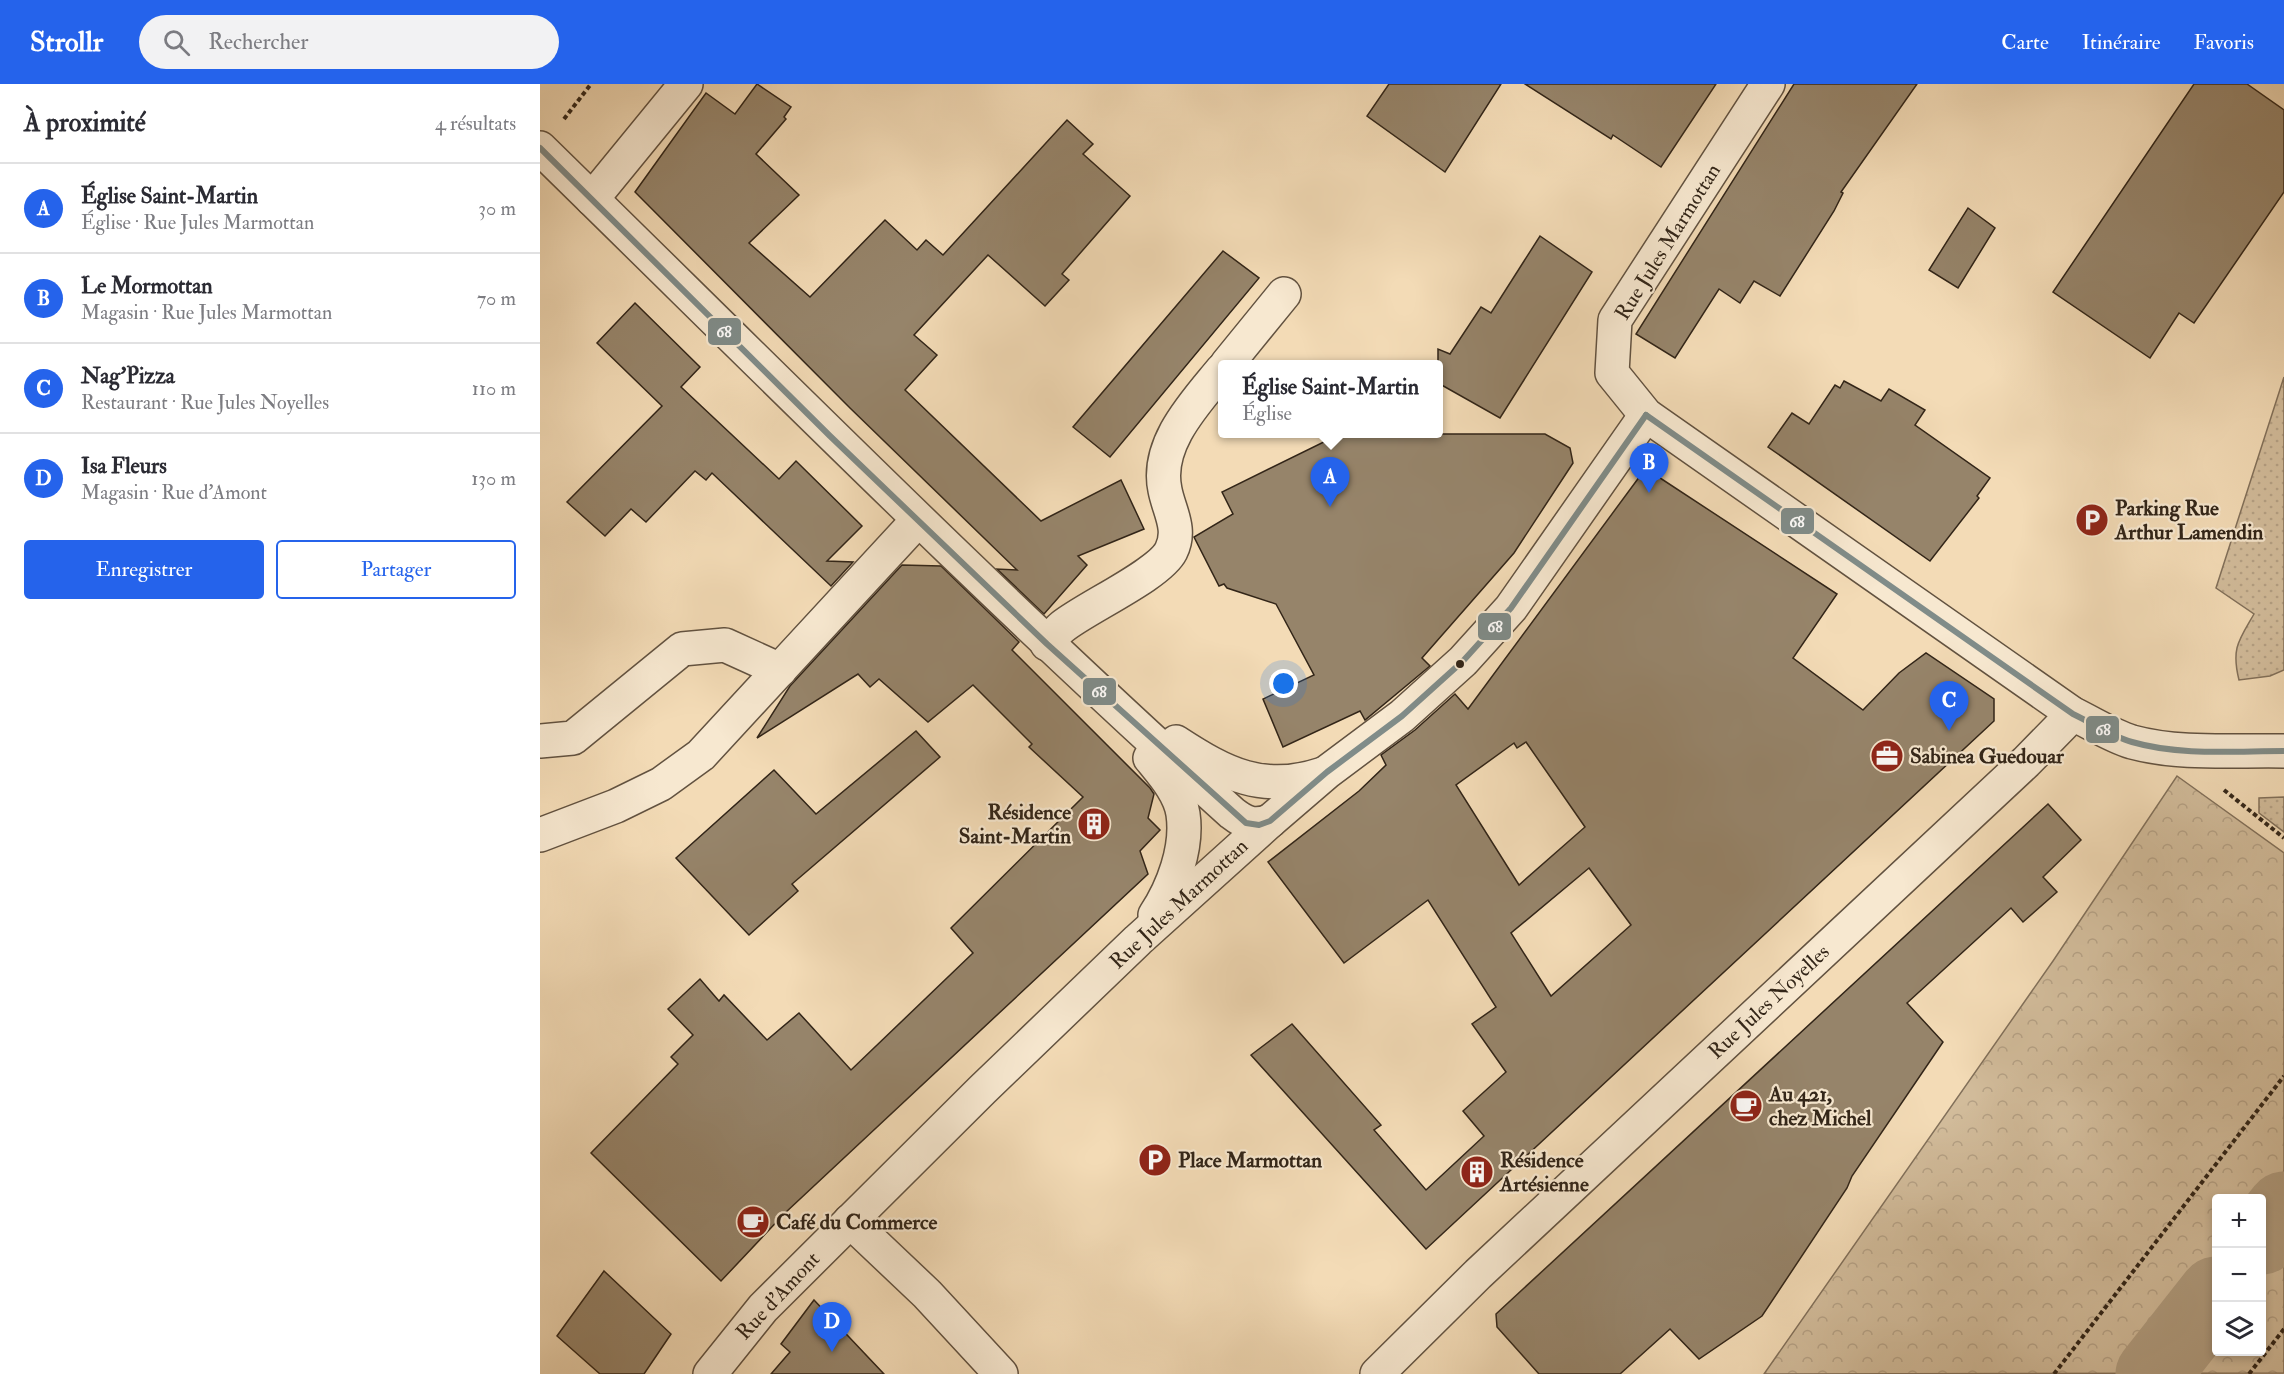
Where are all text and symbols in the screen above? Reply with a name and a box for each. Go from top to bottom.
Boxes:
search box [139,15,559,69]
text: Strollr [30,25,103,60]
icon: search [160,26,193,59]
text: Rechercher [208,28,308,56]
text: Carte [2001,29,2049,56]
text: Itinéraire [2082,29,2160,56]
text: Favoris [2193,29,2254,56]
text: À proximité [24,107,146,139]
text: 4 résultats [435,111,516,136]
street label: Rue Jules Marmottan [1609,159,1727,325]
text: Église Saint-Martin [81,182,258,210]
text: A [37,196,50,221]
text: 30 m [478,196,516,221]
text: Église · Rue Jules Marmottan [81,210,314,235]
text: Le Mormottan [81,272,213,300]
text: B [37,286,50,311]
text: 70 m [477,286,516,311]
text: Magasin · Rue Jules Marmottan [81,300,332,325]
line badge: 68 [707,317,742,346]
text: 68 [716,322,732,342]
popup [1218,360,1443,438]
text: Nag'Pizza [81,362,175,390]
text: Église Saint-Martin [1242,373,1419,401]
text: C [36,376,51,401]
text: 110 m [472,376,516,401]
text: Restaurant · Rue Jules Noyelles [81,390,329,415]
text: Église [1242,401,1292,426]
pin: B [1630,444,1668,493]
text: Isa Fleurs [81,452,167,480]
pin: A [1310,458,1350,507]
text: D [35,466,52,491]
text: 130 m [471,466,516,491]
text: Magasin · Rue d'Amont [81,480,267,505]
place label: Parking Rue Arthur Lamendin [2114,495,2263,546]
parking icon: Parking Rue Arthur Lamendin [2074,502,2110,538]
line badge: 68 [1780,507,1815,535]
text: 68 [1789,512,1805,532]
button: Enregistrer [24,540,264,599]
button: Partager [276,540,516,599]
line badge: 68 [1477,612,1512,641]
text: 68 [1487,617,1503,637]
unlabelled marker [1454,658,1466,670]
your location [1269,669,1298,698]
line badge: 68 [1082,677,1117,706]
text: 68 [1091,682,1107,702]
pin: C [1930,682,1968,731]
line badge: 68 [2085,715,2120,744]
text: 68 [2095,720,2111,740]
office icon: Sabinea Guedouar [1869,738,1905,774]
place label: Sabinea Guedouar [1910,743,2065,770]
place label: Résidence Saint-Martin [959,799,1071,850]
building icon: Résidence Saint-Martin [1076,806,1112,842]
street label: Rue Jules Marmottan [1104,833,1254,975]
street label: Rue Jules Noyelles [1703,939,1835,1065]
place label: Au 421, chez Michel [1768,1081,1872,1132]
cafe icon: Au 421, chez Michel [1728,1088,1764,1124]
parking icon: Place Marmottan [1137,1142,1173,1178]
place label: Place Marmottan [1178,1147,1322,1174]
place label: Résidence Artésienne [1499,1147,1589,1198]
building icon: Résidence Artésienne [1459,1154,1495,1190]
map controls [2212,1194,2266,1356]
button: + [2212,1194,2266,1248]
cafe icon: Café du Commerce [735,1204,771,1240]
place label: Café du Commerce [776,1209,937,1236]
street label: Rue d'Amont [730,1246,826,1346]
button: − [2212,1248,2266,1302]
pin: D [812,1302,852,1352]
button: layers [2212,1302,2266,1356]

